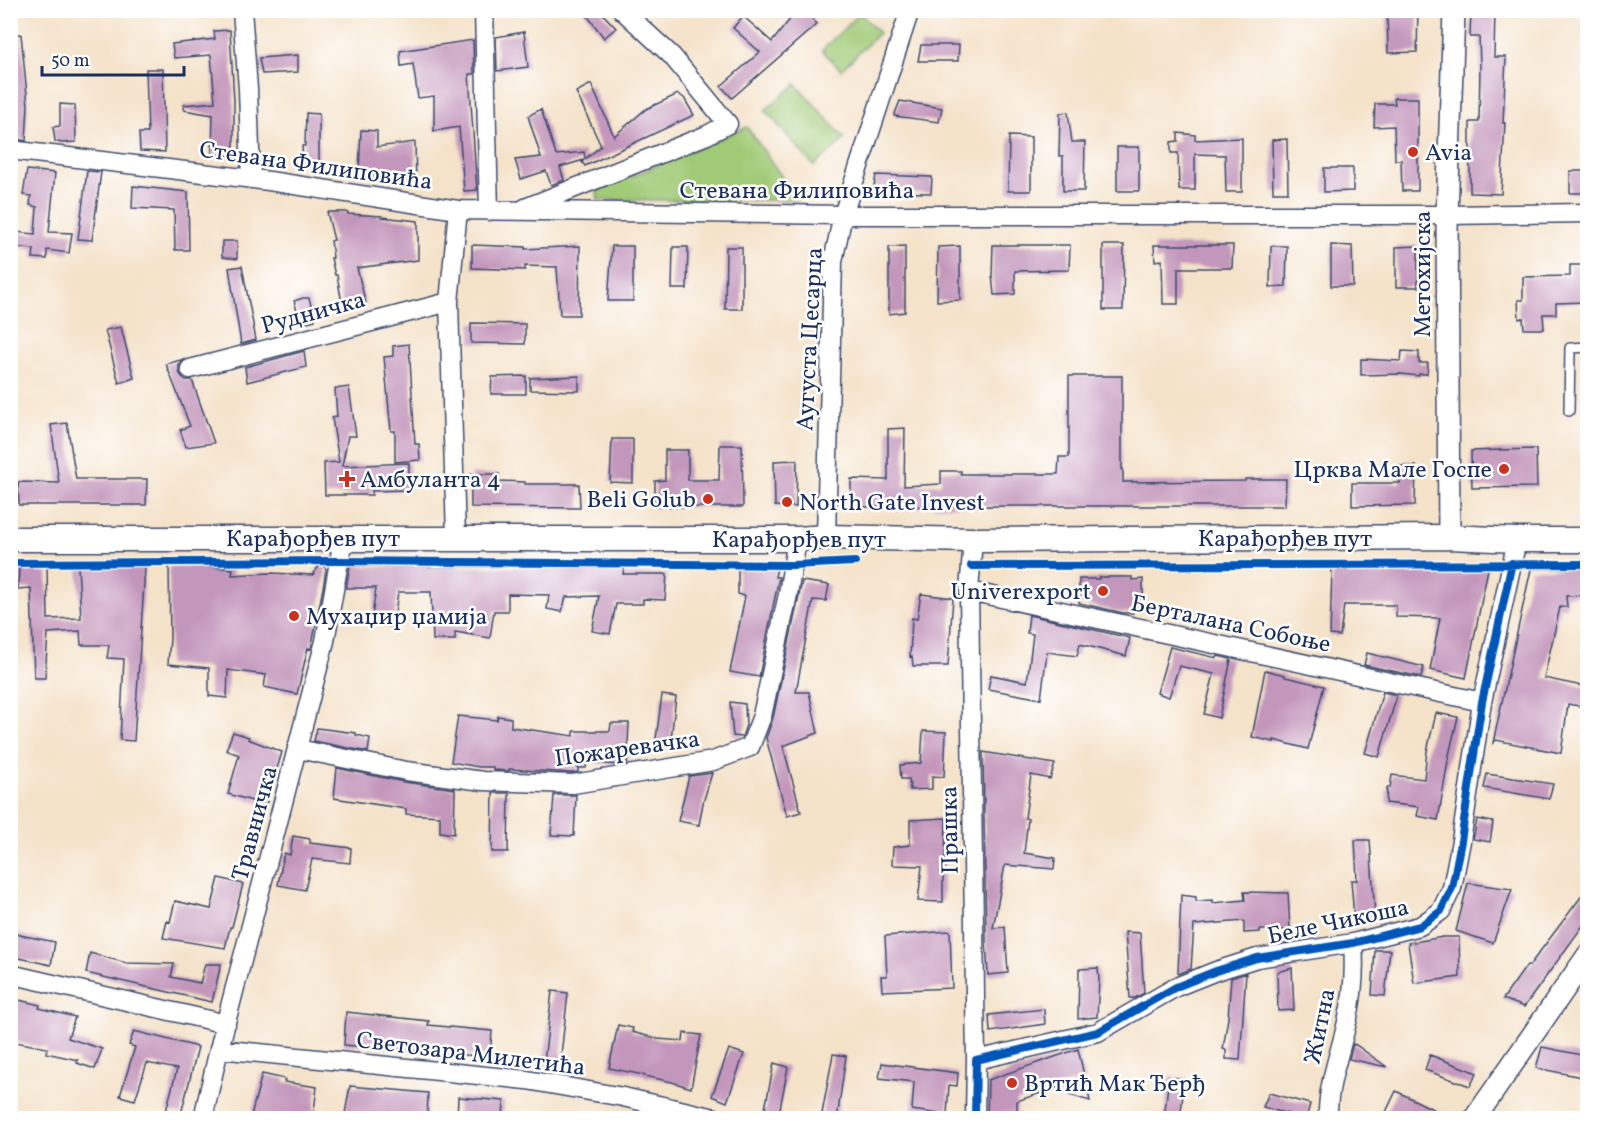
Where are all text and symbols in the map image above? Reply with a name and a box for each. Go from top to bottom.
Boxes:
scale bar [42,39,184,77]
text: 50 m [51,49,90,74]
street label: Стевана Филиповића [197,134,435,200]
place label: Avia [1425,137,1472,171]
marker: Avia [1406,145,1420,159]
street label: Стевана Филиповића [679,175,915,209]
street label: Метохијска [1407,211,1441,337]
street label: Аугуста Цесарца [789,246,833,432]
street label: Рудничка [258,284,369,344]
place label: Црква Мале Госпе [1293,454,1492,488]
marker: Црква Мале Госпе [1497,462,1511,476]
place label: Амбуланта 4 [360,464,501,498]
marker: Амбуланта 4 [338,470,356,488]
place label: Beli Golub [587,484,696,518]
place label: North Gate Invest [799,487,985,521]
marker: Beli Golub [701,492,715,506]
marker: North Gate Invest [780,495,794,509]
street label: Карађорђев пут [226,523,400,557]
street label: Карађорђев пут [1198,523,1372,557]
street label: Карађорђев пут [712,524,886,558]
place label: Univerexport [951,576,1091,610]
marker: Univerexport [1096,584,1110,598]
street label: Берталана Собоње [1128,587,1334,663]
place label: Мухаџир џамија [306,601,487,635]
marker: Мухаџир џамија [287,609,301,623]
street label: Пожаревачка [552,723,702,777]
street label: Травничка [224,762,288,885]
street label: Прашка [933,786,969,874]
street label: Беле Чикоша [1264,891,1412,955]
street label: Житна [1296,986,1346,1067]
street label: Светозара Милетића [354,1024,587,1086]
place label: Вртић Мак Ђерђ [1024,1068,1206,1102]
marker: Вртић Мак Ђерђ [1005,1076,1019,1090]

